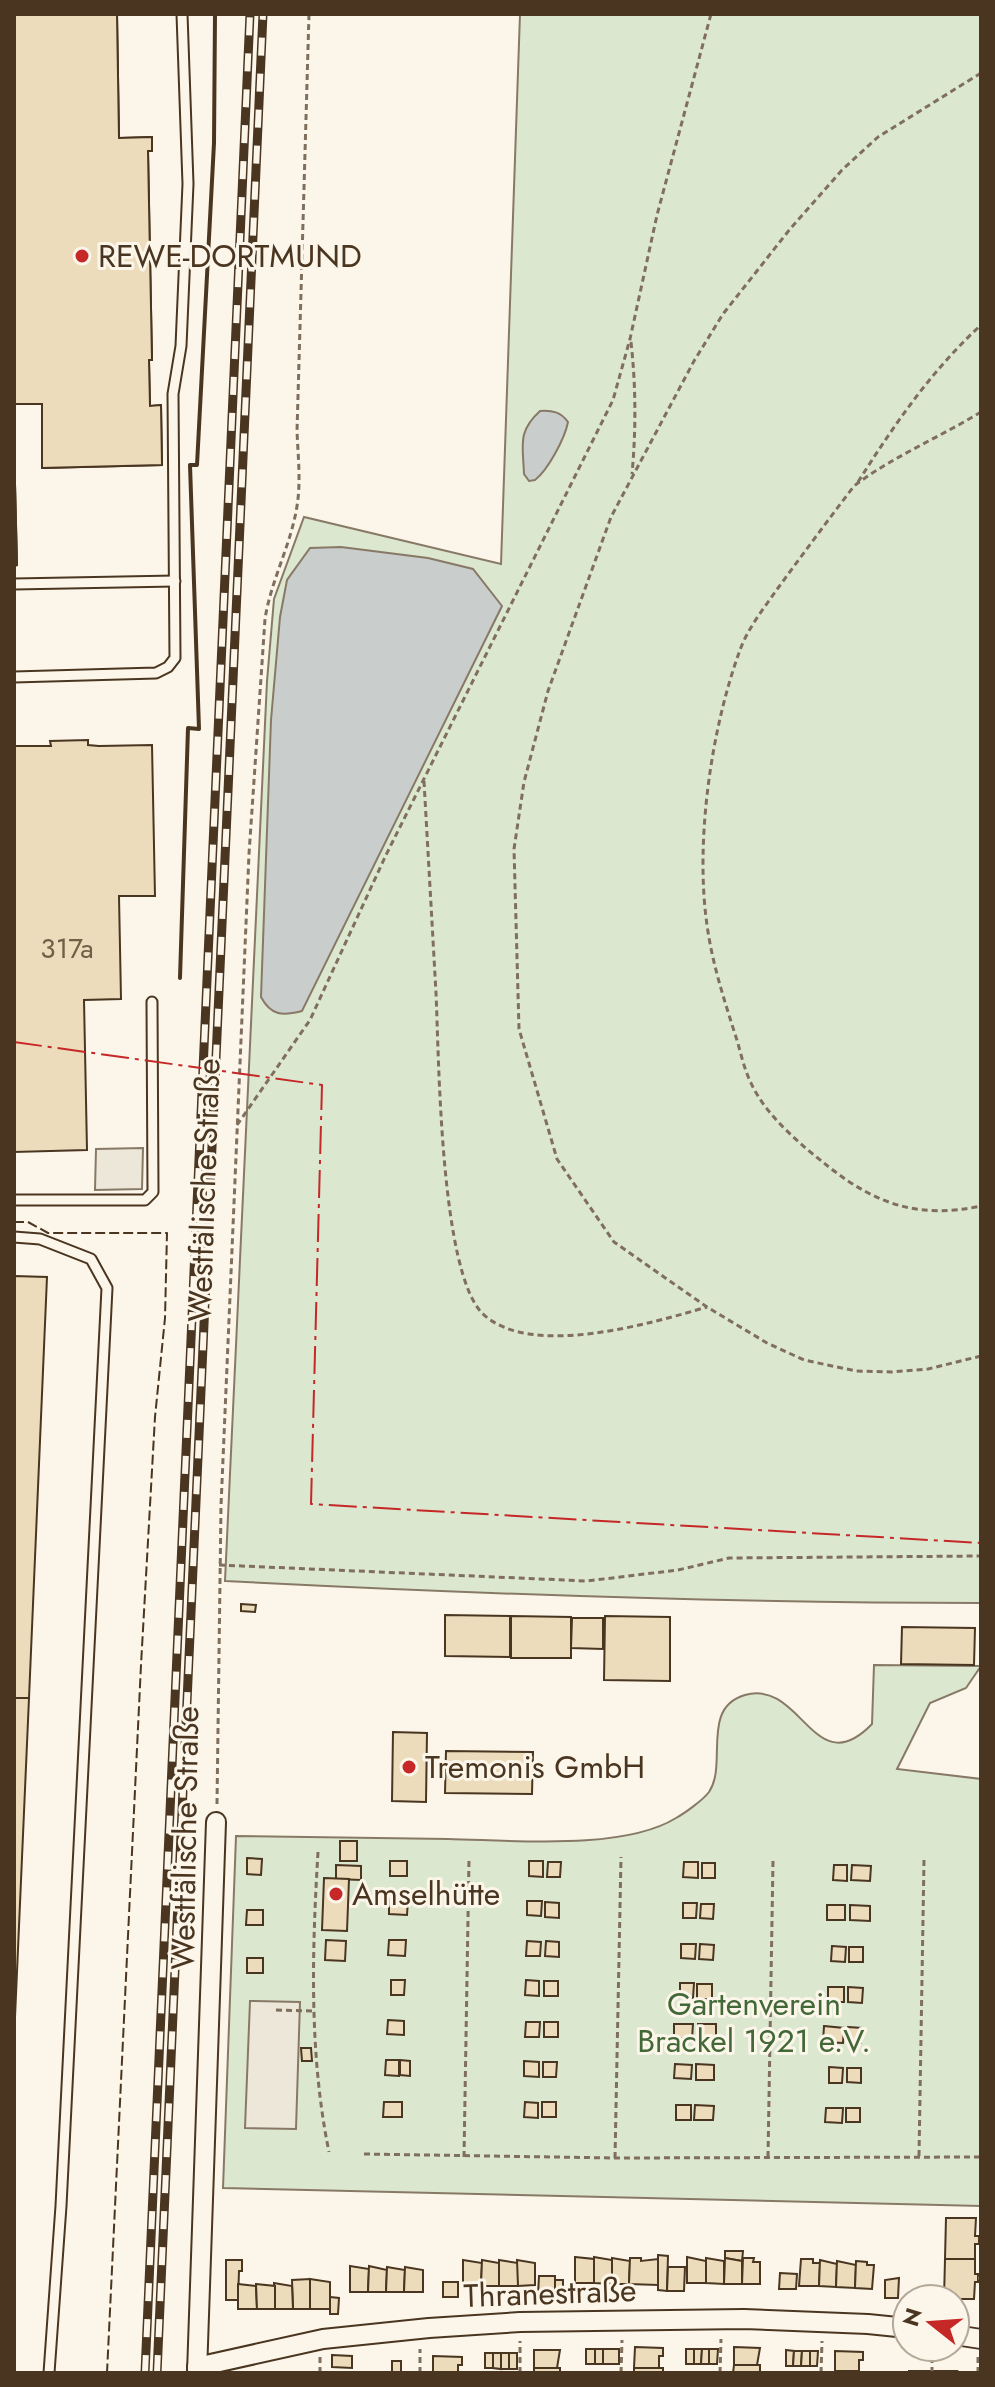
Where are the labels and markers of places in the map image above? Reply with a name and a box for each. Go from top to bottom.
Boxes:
place label: REWE-DORTMUND [98,233,362,279]
marker: REWE-DORTMUND [73,247,91,265]
place label: Tremonis GmbH [425,1744,645,1790]
marker: Tremonis GmbH [400,1758,418,1776]
place label: Amselhütte [352,1871,500,1917]
marker: Amselhütte [327,1885,345,1903]

